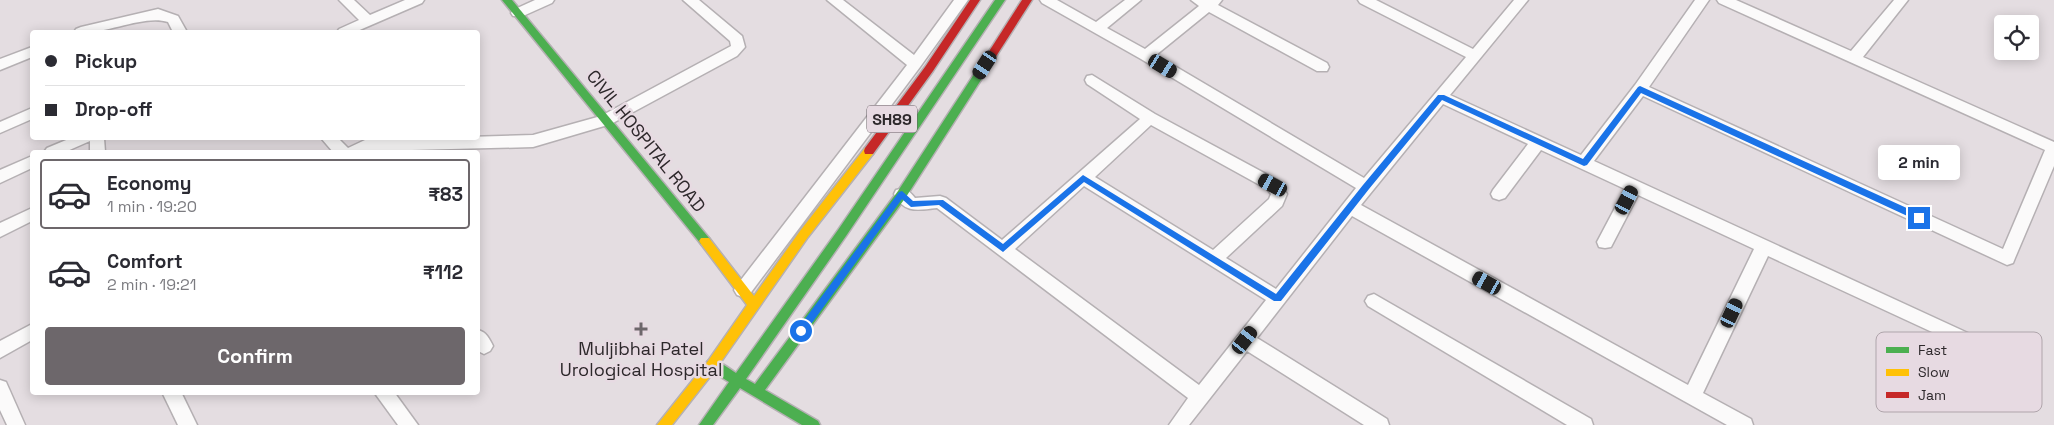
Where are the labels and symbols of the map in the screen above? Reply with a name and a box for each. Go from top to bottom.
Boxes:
car [970,48,999,82]
car [1146,52,1179,80]
street label: CIVIL HOSPITAL ROAD [582,65,711,217]
road number: SH89 [867,106,917,132]
callout: 2 min [1878,146,1960,180]
car [1256,171,1289,199]
car [1613,183,1640,217]
route end [1908,207,1930,229]
car [1470,269,1503,297]
car [1718,296,1745,330]
route start [790,320,812,342]
marker: Muljibhai Patel Urological Hospital [634,322,648,336]
car [1229,324,1260,356]
legend [1876,332,2042,412]
place label: Muljibhai Patel Urological Hospital [560,337,722,381]
text: Fast [1918,341,1947,359]
text: Slow [1918,363,1950,381]
text: Jam [1918,386,1946,404]

